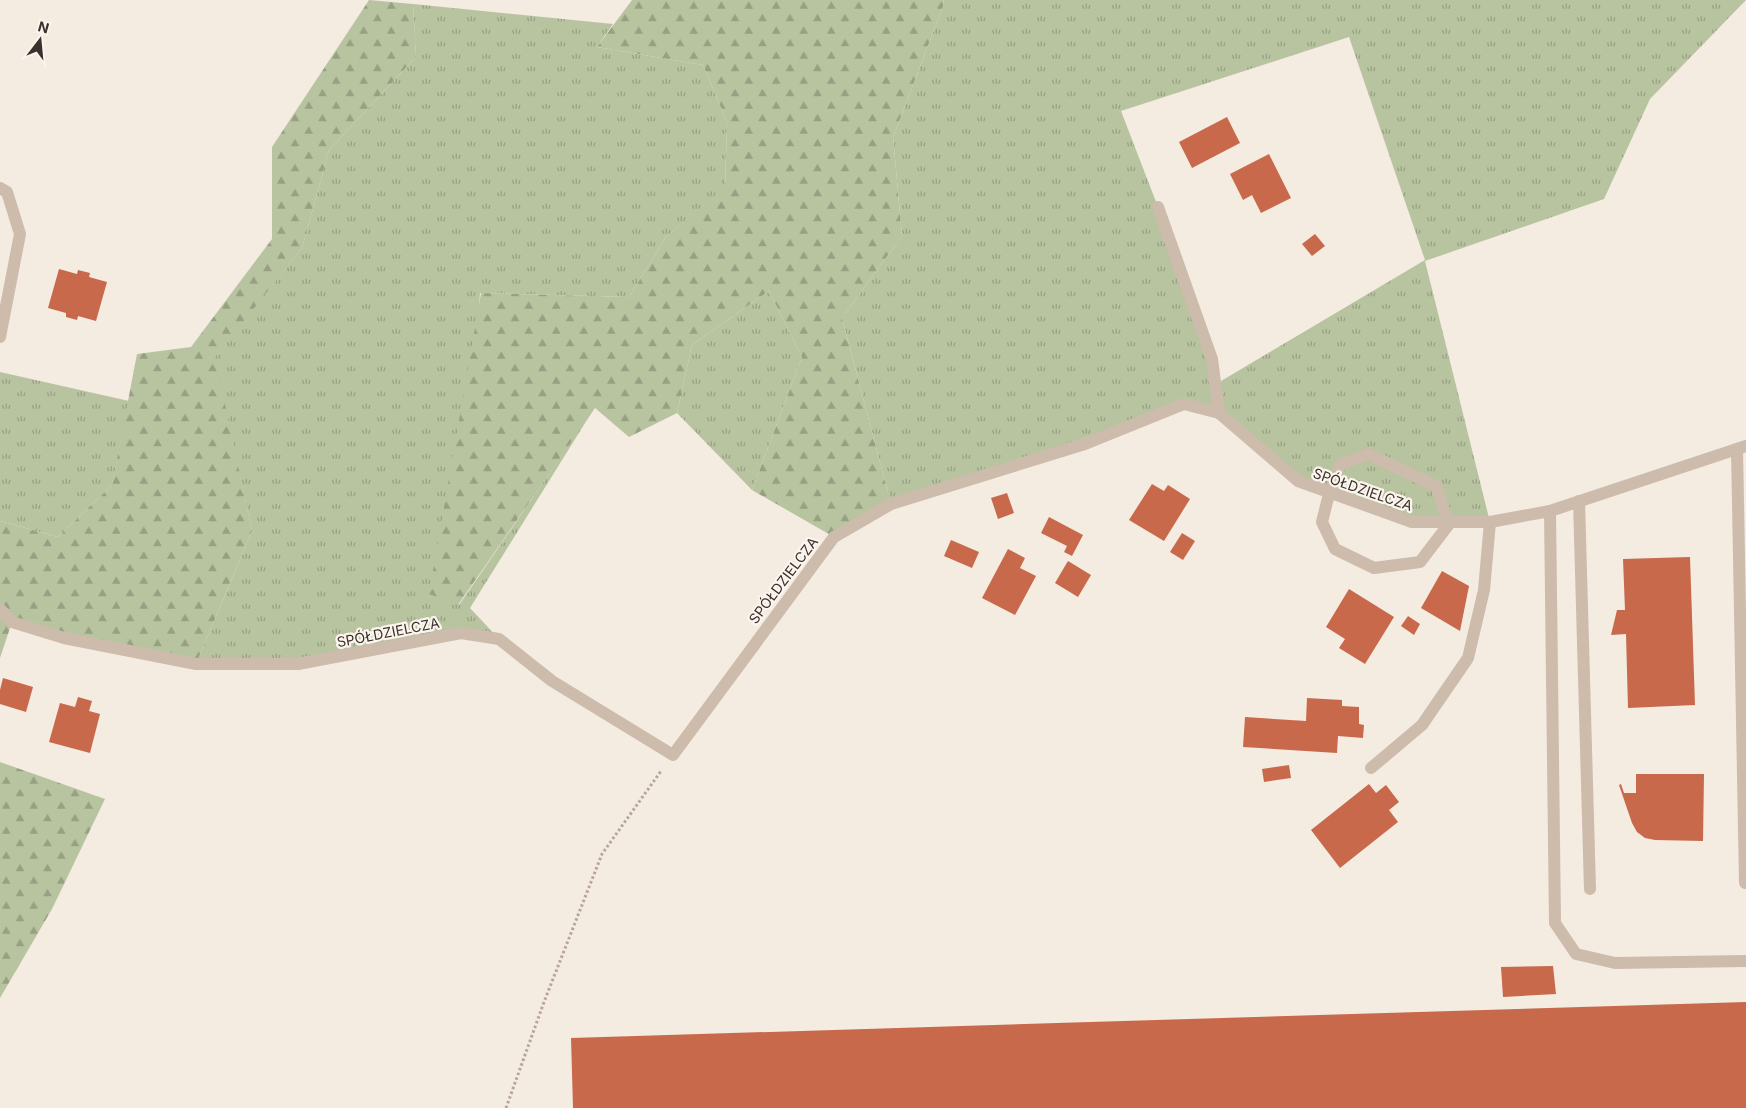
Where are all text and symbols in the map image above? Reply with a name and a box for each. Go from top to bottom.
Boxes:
north arrow [15,15,65,65]
text: N [36,17,51,37]
street label: SPÓŁDZIELCZA [1311,464,1415,514]
street label: SPÓŁDZIELCZA [745,533,821,627]
street label: SPÓŁDZIELCZA [335,614,441,650]

